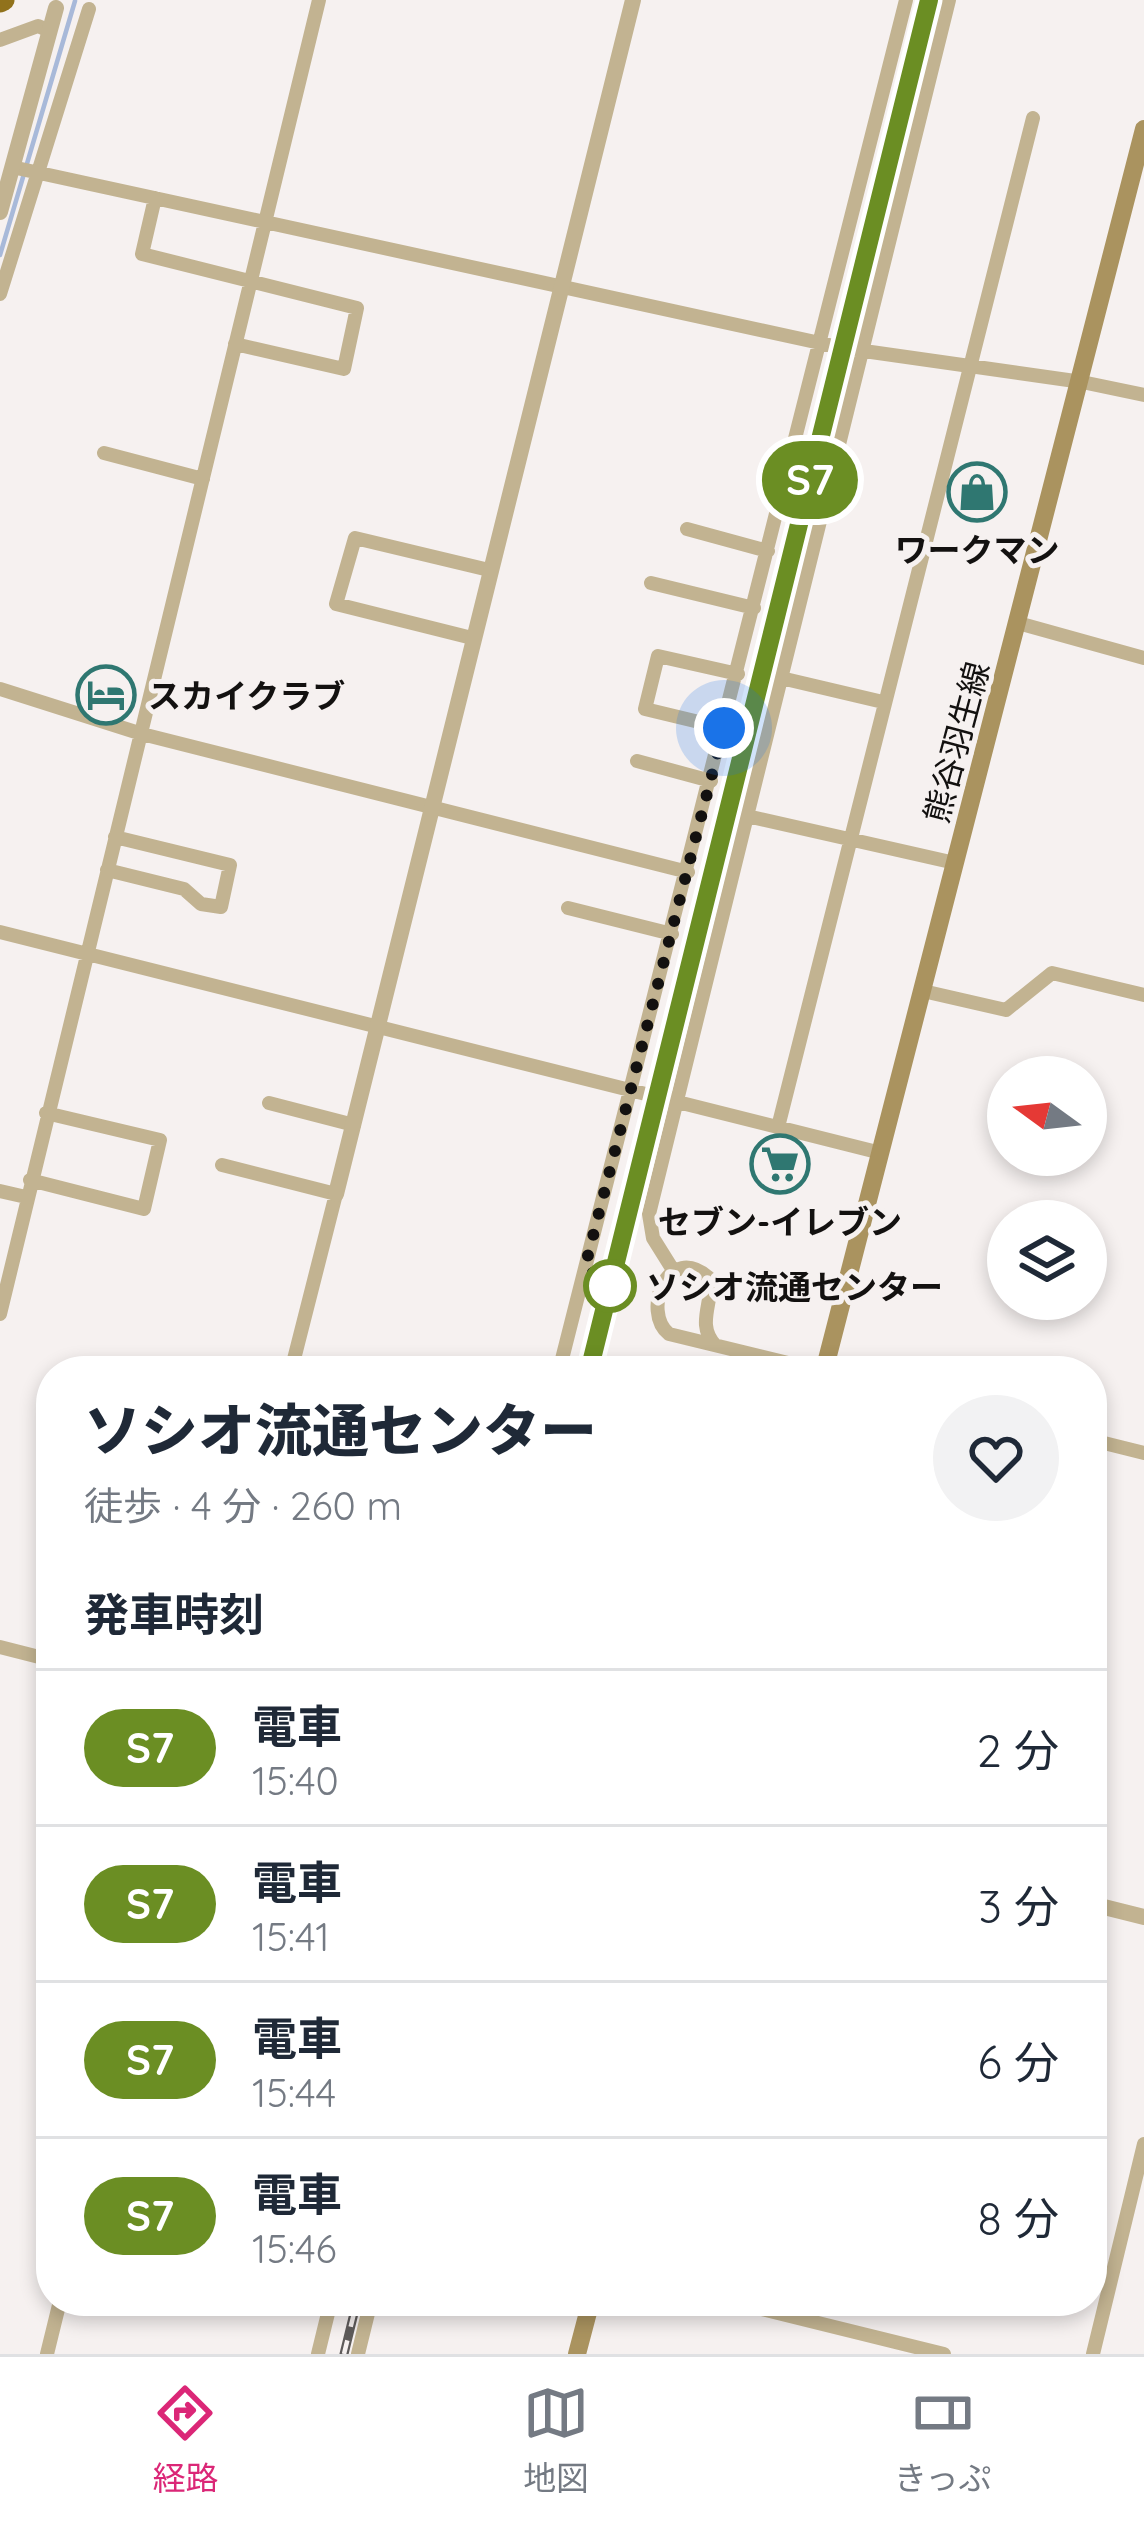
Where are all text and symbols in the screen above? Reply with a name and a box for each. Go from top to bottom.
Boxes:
line badge: S7 [756,441,864,519]
text: S7 [786,453,834,506]
shop icon: ワークマン [946,461,1008,523]
place label: ワークマン [895,529,1060,570]
street label: 熊谷羽生線 [915,657,997,827]
hotel icon: スカイクラブ [75,664,137,726]
place label: スカイクラブ [148,675,345,716]
your location [694,698,754,758]
north arrow [987,1056,1107,1176]
map controls [987,1056,1107,1320]
supermarket icon: セブン-イレブン [749,1133,811,1195]
button: layers [987,1200,1107,1320]
place label: セブン-イレブン [658,1201,902,1242]
marker: ソシオ流通センター [585,1261,635,1311]
place label: ソシオ流通センター [646,1266,943,1307]
text: ソシオ流通センター [84,1394,597,1465]
button: heart [933,1395,1059,1521]
text: 徒歩 · 4 分 · 260 m [84,1481,402,1530]
text: 発車時刻 [84,1586,264,1642]
text: 電車 [252,1698,342,1754]
text: S7 [126,1721,174,1774]
text: 2 分 [977,1722,1059,1778]
text: 15:40 [252,1756,339,1805]
text: 電車 [252,1854,342,1910]
text: S7 [126,1877,174,1930]
text: 3 分 [978,1878,1059,1934]
text: 15:41 [252,1912,330,1961]
text: 電車 [252,2010,342,2066]
text: S7 [126,2033,174,2086]
text: 6 分 [978,2034,1059,2090]
text: 15:44 [252,2068,336,2117]
text: 電車 [252,2166,342,2222]
text: S7 [126,2189,174,2242]
text: 8 分 [977,2190,1059,2246]
text: 15:46 [252,2224,337,2273]
tab: 経路 [152,2380,218,2500]
tab: 地図 [523,2380,589,2500]
tab: きっぷ [894,2380,992,2500]

